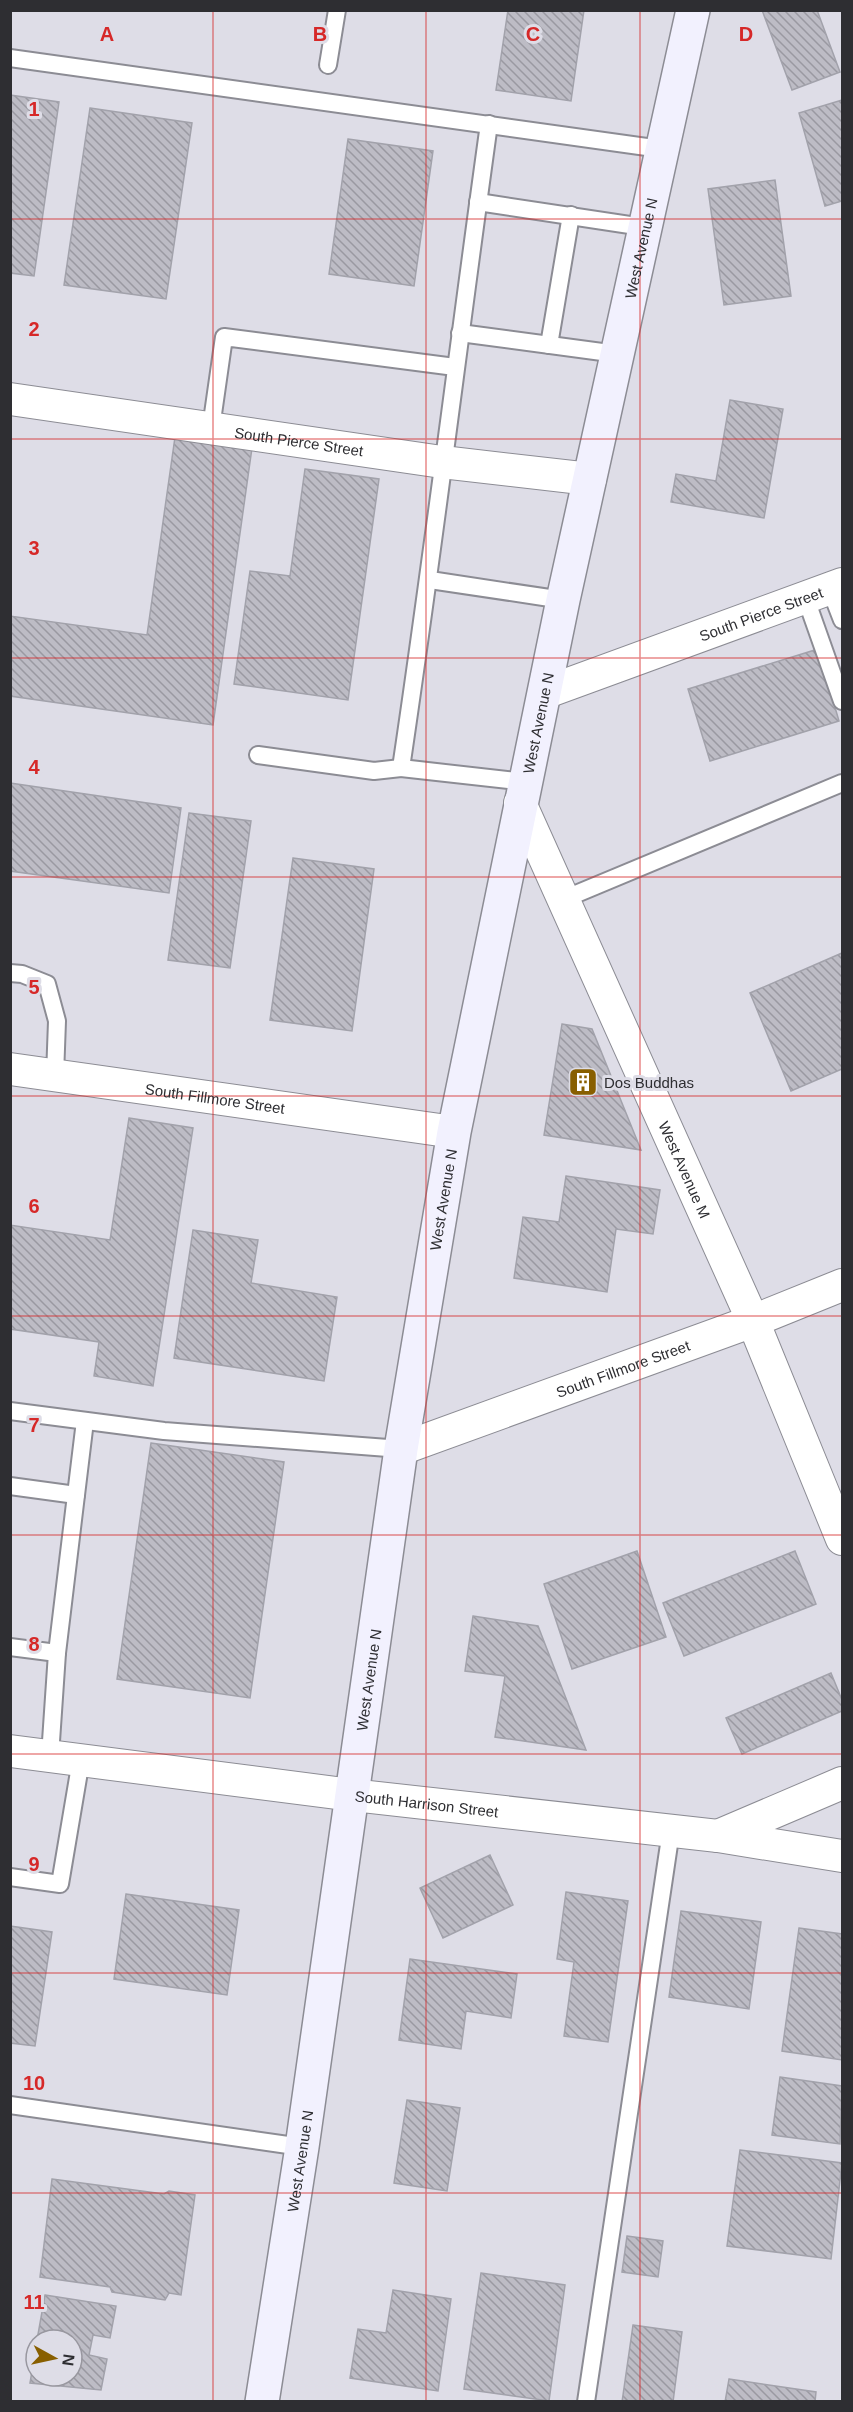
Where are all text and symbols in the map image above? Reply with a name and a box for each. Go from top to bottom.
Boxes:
text: A [100,23,114,45]
text: B [313,23,327,45]
text: C [526,23,540,45]
text: D [739,23,753,45]
text: 1 [28,98,40,120]
street label: West Avenue N [621,196,660,300]
text: 2 [28,318,40,340]
street label: South Pierce Street [233,423,365,459]
text: 3 [28,537,40,559]
street label: South Pierce Street [697,583,826,644]
street label: West Avenue N [519,671,556,775]
text: 4 [28,756,40,778]
text: 5 [28,976,40,998]
building icon: Dos Buddhas [567,1066,599,1098]
place label: Dos Buddhas [604,1074,694,1091]
street label: South Fillmore Street [144,1080,287,1117]
street label: West Avenue M [656,1118,714,1221]
street label: West Avenue N [426,1147,460,1252]
text: 6 [28,1195,40,1217]
street label: South Fillmore Street [554,1336,693,1400]
text: 7 [28,1414,40,1436]
street label: West Avenue N [353,1628,384,1732]
text: 8 [28,1633,40,1655]
street label: South Harrison Street [354,1787,500,1820]
text: 9 [28,1853,40,1875]
text: 10 [23,2072,45,2094]
street label: West Avenue N [283,2109,316,2213]
text: 11 [23,2291,45,2313]
north arrow [24,2328,84,2388]
text: N [59,2353,78,2367]

